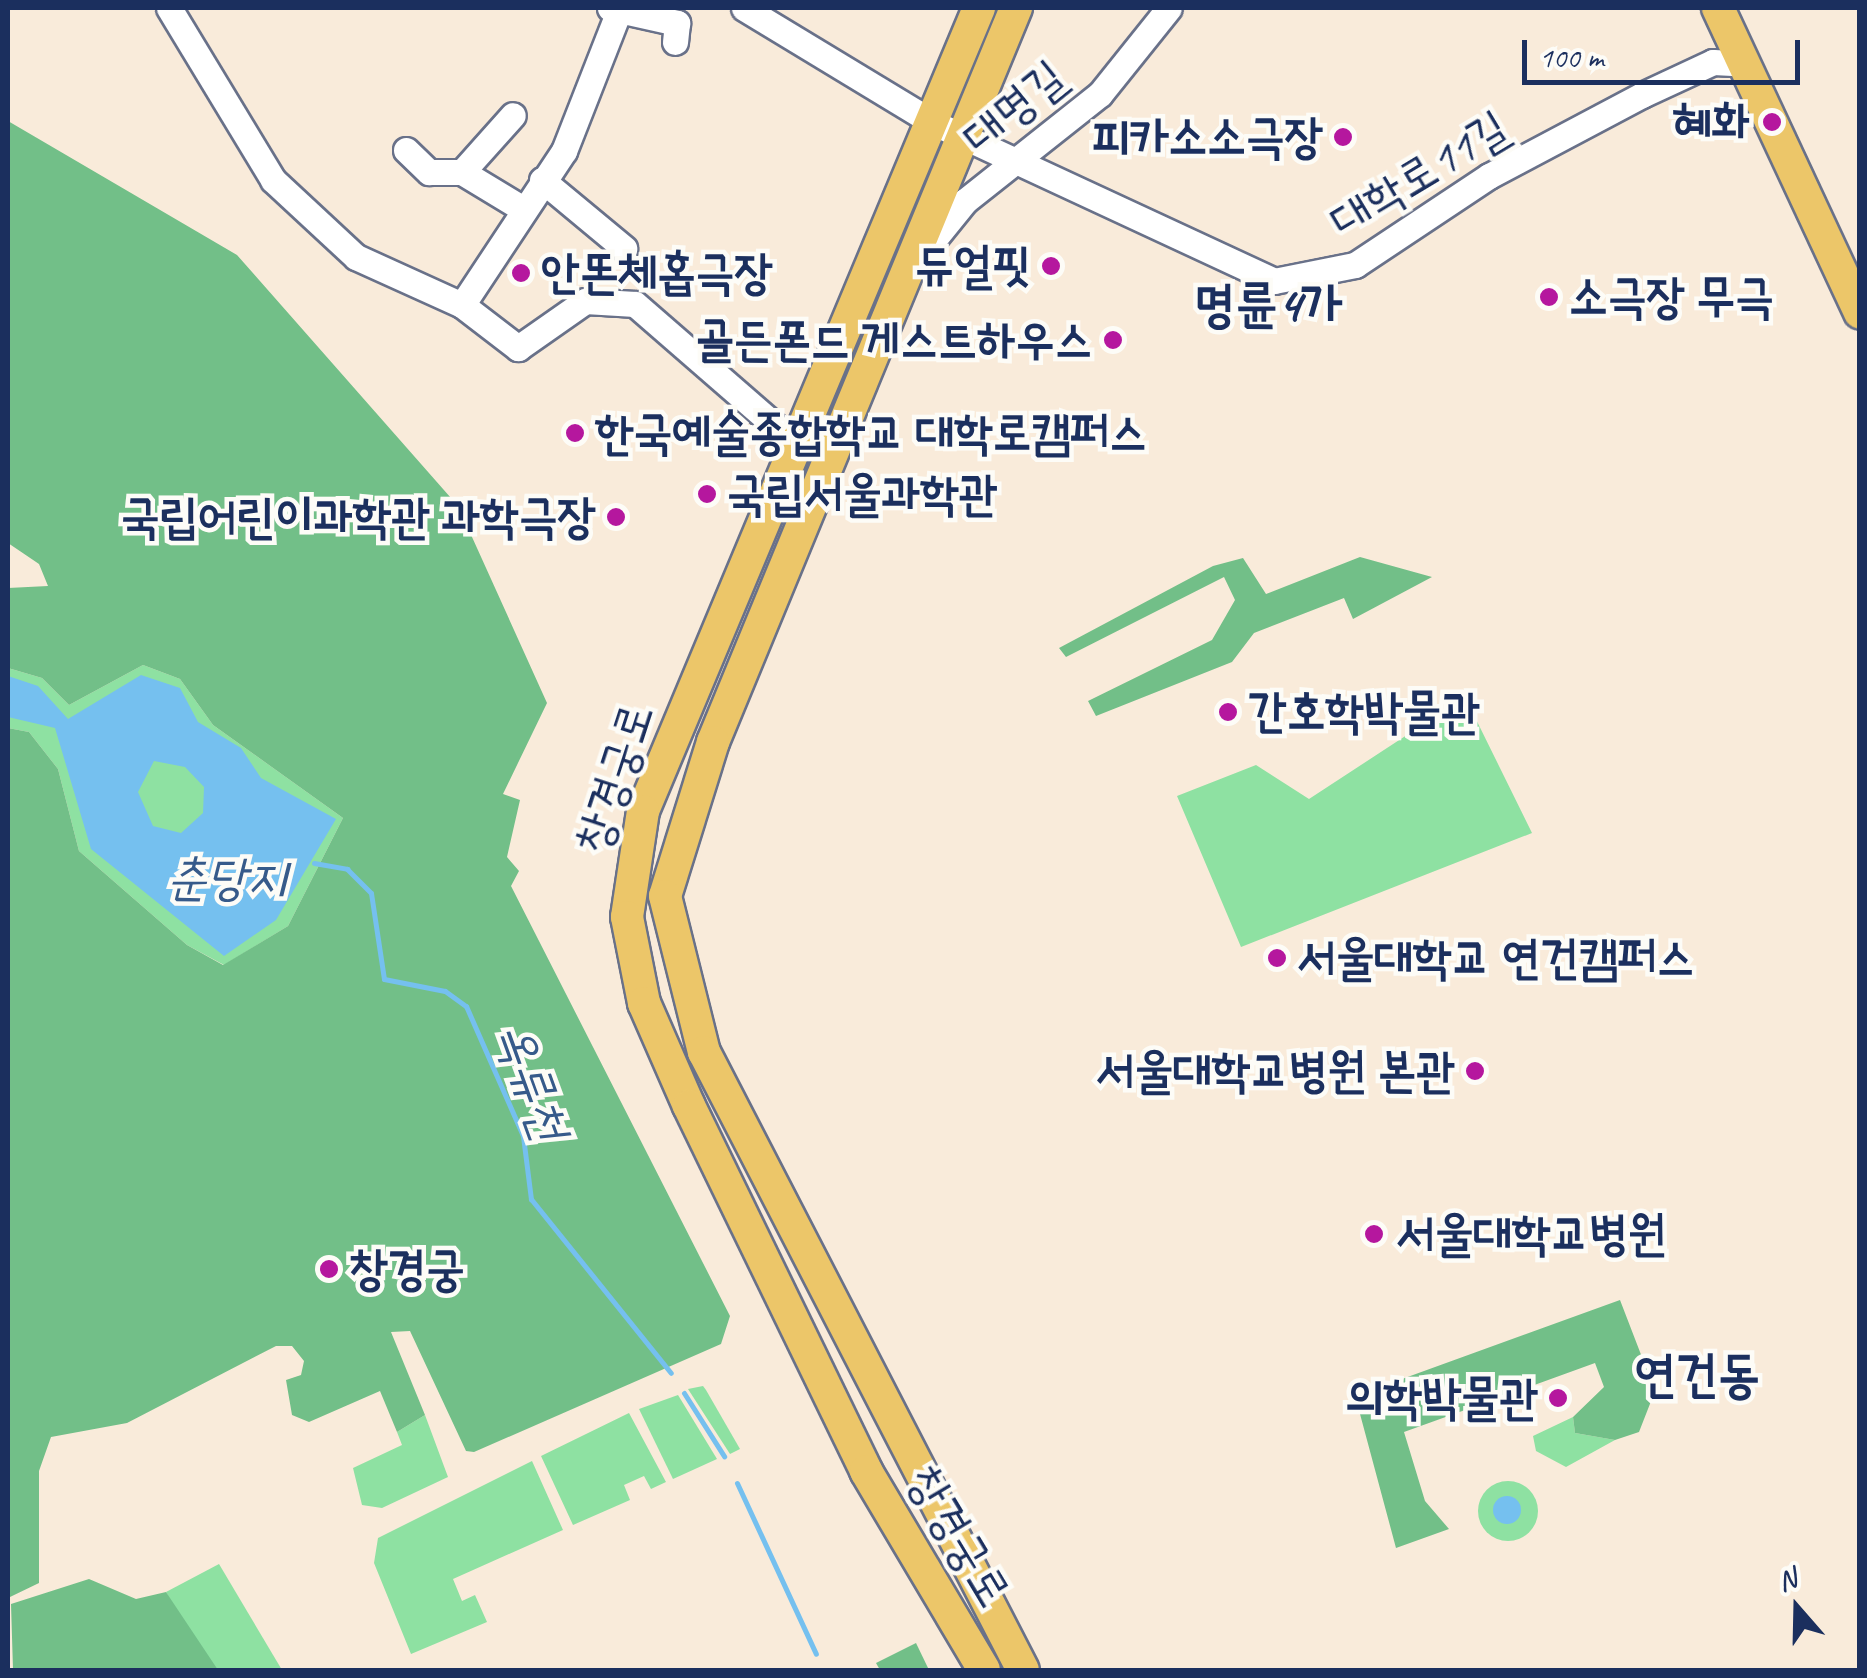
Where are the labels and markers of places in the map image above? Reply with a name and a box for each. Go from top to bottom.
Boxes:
place label: 혜화 [1673,93,1750,151]
place label: 피카소소극장 [1091,108,1323,166]
marker: 혜화 [1759,109,1785,135]
marker: 피카소소극장 [1332,126,1354,148]
place label: 듀얼핏 [915,237,1031,295]
place label: 안똔체홉극장 [541,244,773,302]
marker: 듀얼핏 [1040,255,1062,277]
marker: 안똔체홉극장 [510,262,532,284]
place label: 소극장 무극 [1569,268,1774,326]
marker: 소극장 무극 [1538,286,1560,308]
place label: 골든폰드 게스트하우스 [695,311,1093,369]
marker: 골든폰드 게스트하우스 [1102,329,1124,351]
place label: 한국예술종합학교 대학로캠퍼스 [595,404,1147,462]
marker: 한국예술종합학교 대학로캠퍼스 [564,422,586,444]
place label: 국립서울과학관 [727,465,997,523]
marker: 국립서울과학관 [696,483,718,505]
place label: 국립어린이과학관 과학극장 [121,488,596,546]
marker: 국립어린이과학관 과학극장 [605,506,627,528]
place label: 간호학박물관 [1248,683,1480,741]
marker: 간호학박물관 [1217,701,1239,723]
place label: 서울대학교 연건캠퍼스 [1297,929,1695,987]
marker: 서울대학교 연건캠퍼스 [1266,947,1288,969]
place label: 서울대학교병원 본관 [1096,1042,1455,1100]
marker: 서울대학교병원 본관 [1464,1060,1486,1082]
place label: 서울대학교병원 [1396,1205,1666,1263]
marker: 서울대학교병원 [1361,1221,1387,1247]
place label: 창경궁 [349,1240,465,1298]
marker: 창경궁 [318,1258,340,1280]
place label: 의학박물관 [1345,1369,1538,1427]
marker: 의학박물관 [1547,1387,1569,1409]

